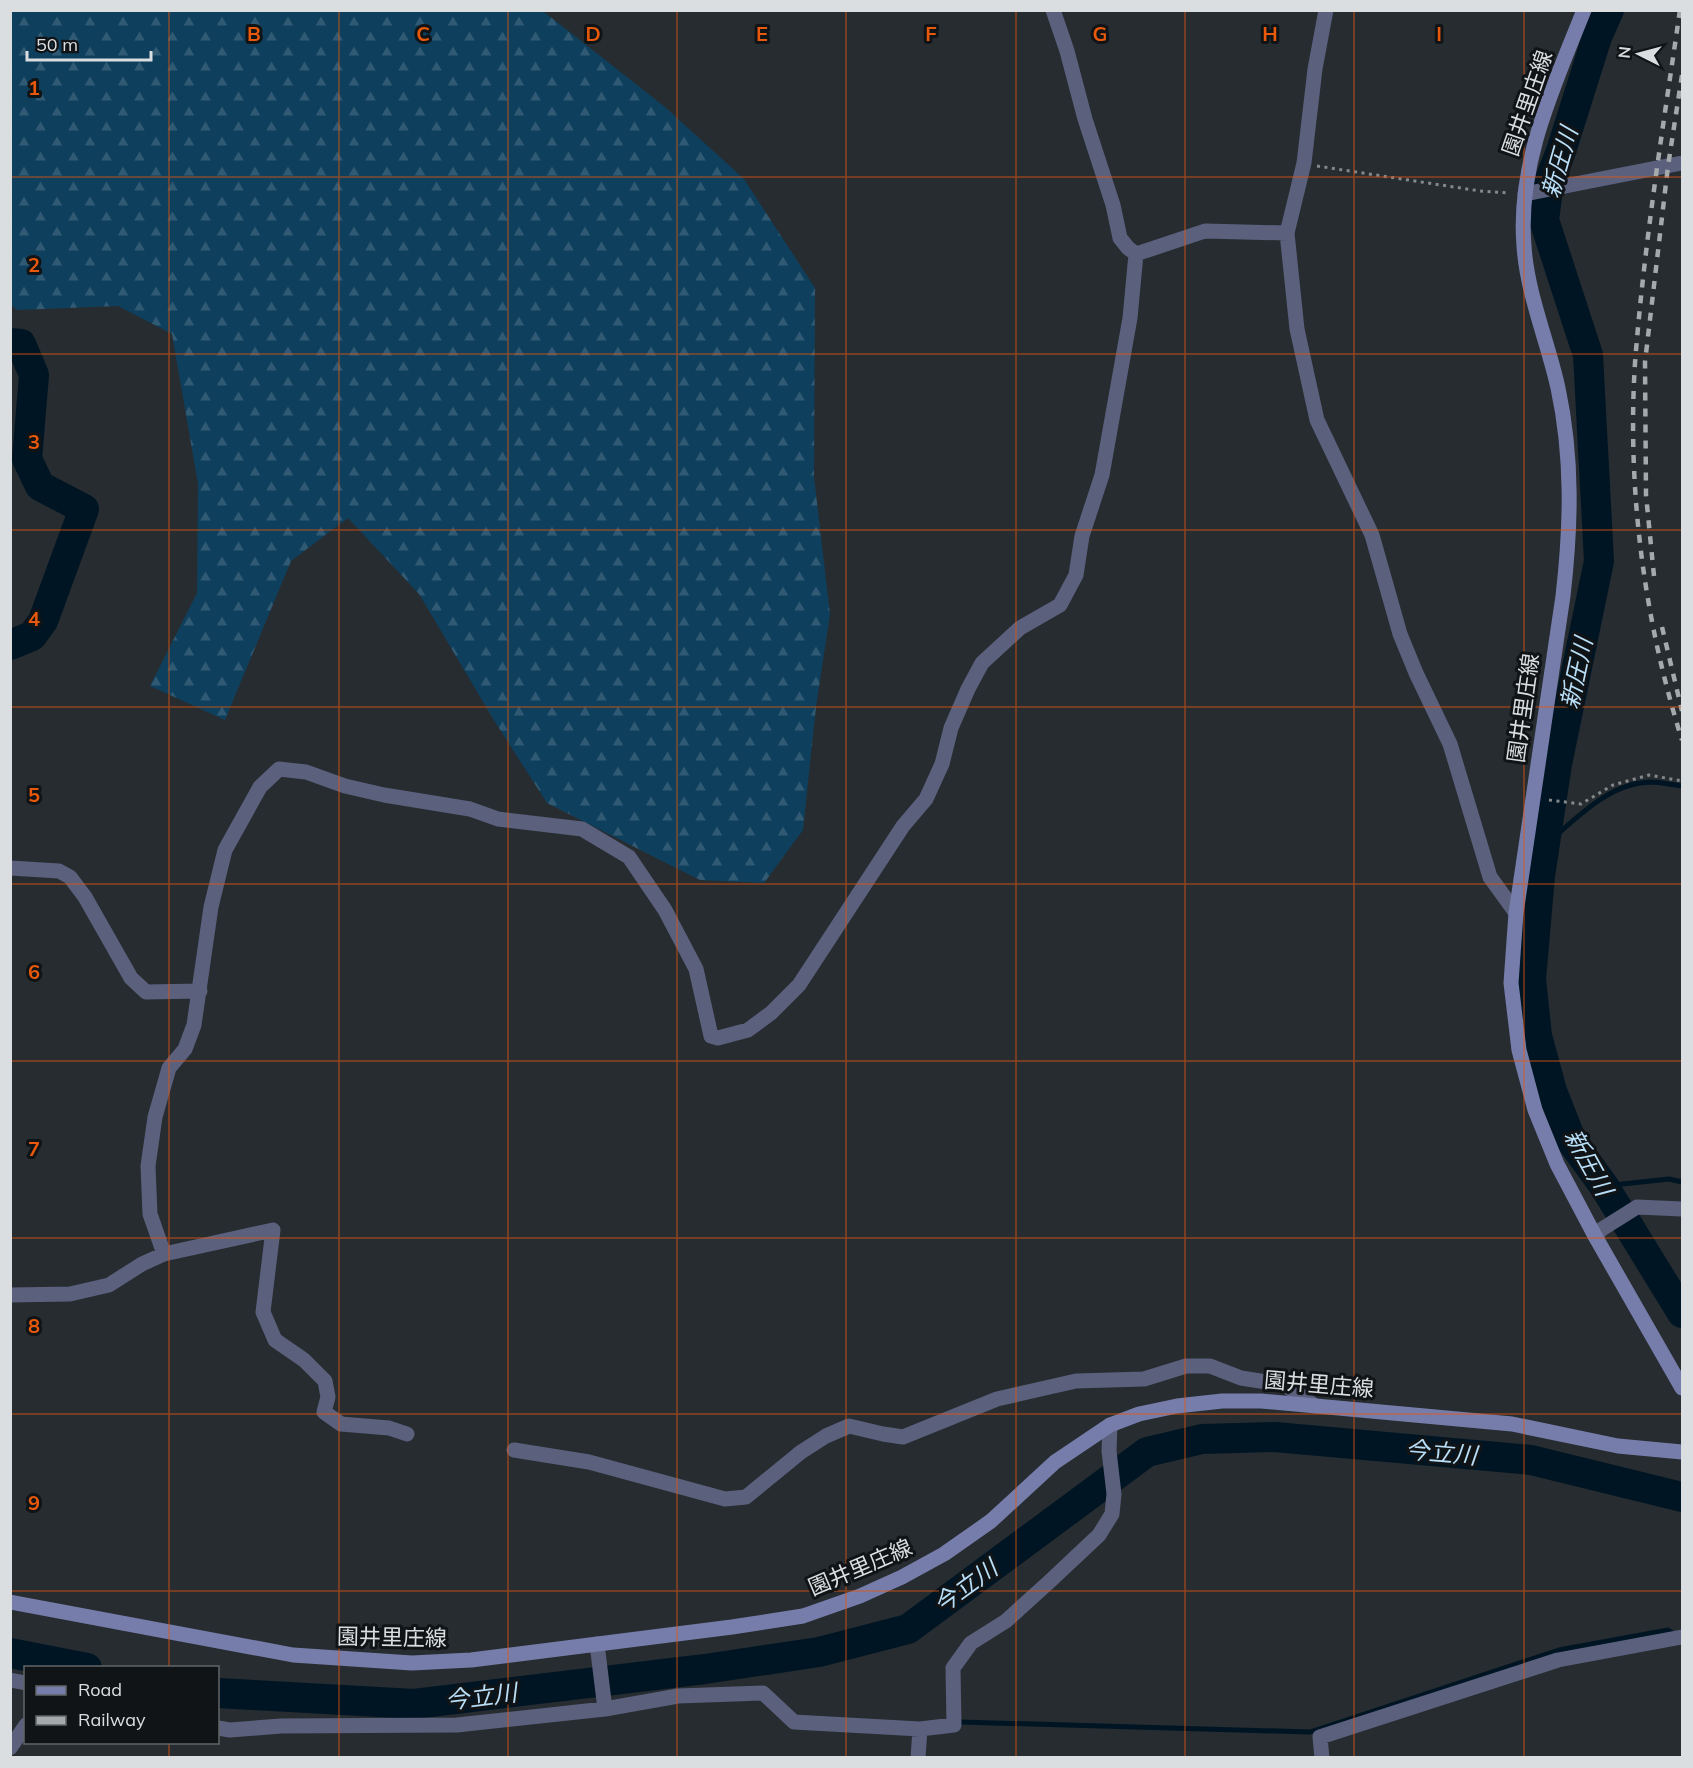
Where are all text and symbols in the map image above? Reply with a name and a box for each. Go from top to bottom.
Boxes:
text: B [247,21,261,46]
text: C [416,21,430,46]
text: D [585,21,601,46]
text: E [756,21,768,46]
text: F [925,21,937,46]
text: G [1093,21,1107,46]
text: H [1262,21,1278,46]
text: I [1436,21,1442,46]
scale bar [27,24,152,62]
north arrow [1609,24,1669,84]
text: 50 m [36,33,78,56]
text: N [1614,45,1635,59]
street label: 園井里庄線 [1496,46,1558,160]
text: 1 [28,75,40,100]
water label: 新圧川 [1535,120,1584,201]
text: 2 [28,252,40,277]
text: 3 [28,429,40,454]
text: 4 [28,606,40,631]
water label: 新圧川 [1554,632,1599,711]
street label: 園井里庄線 [1501,652,1545,764]
text: 5 [28,782,40,807]
text: 6 [28,959,40,984]
water label: 新圧川 [1558,1123,1621,1203]
text: 7 [28,1136,40,1161]
text: 8 [28,1313,40,1338]
street label: 園井里庄線 [1263,1365,1375,1403]
water label: 今立川 [1404,1434,1481,1470]
text: 9 [28,1490,40,1515]
street label: 園井里庄線 [804,1533,916,1601]
water label: 今立川 [927,1551,1005,1619]
street label: 園井里庄線 [337,1622,447,1652]
legend [24,1666,219,1744]
water label: 今立川 [443,1676,522,1715]
text: Road [78,1678,122,1701]
text: Railway [78,1708,146,1731]

